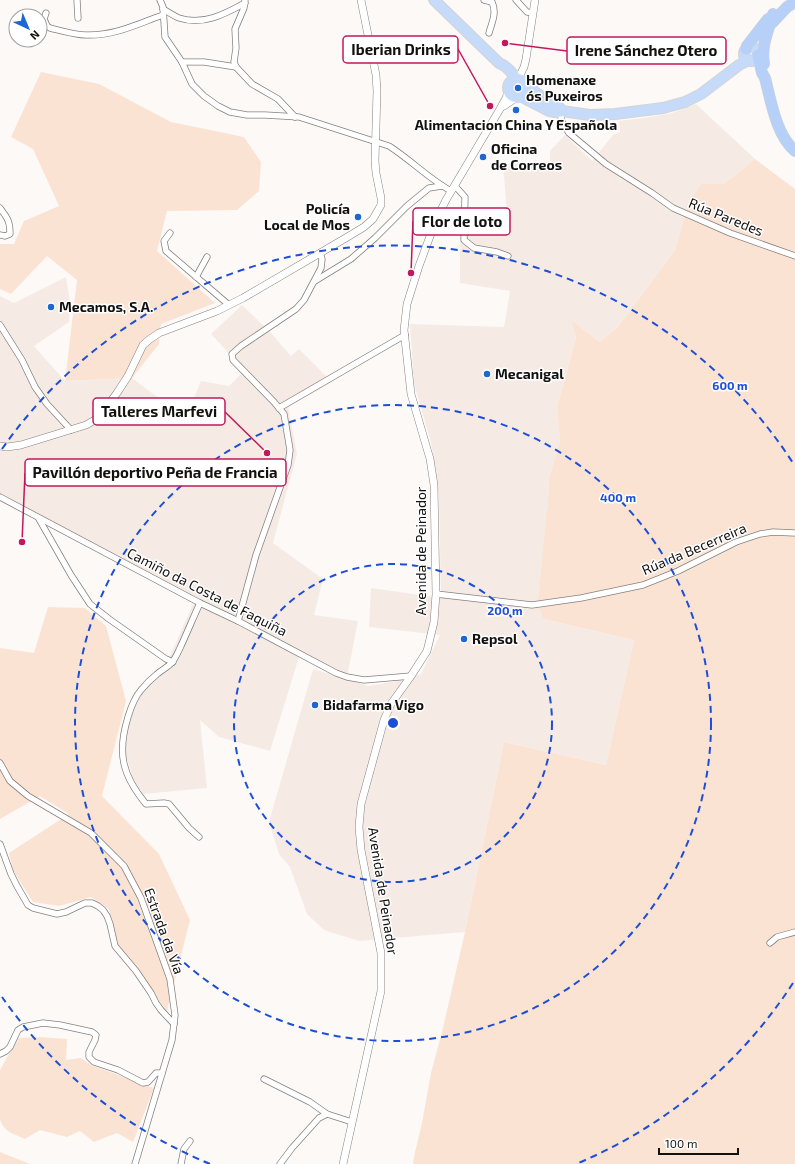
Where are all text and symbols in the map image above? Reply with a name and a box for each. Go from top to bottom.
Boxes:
north arrow [8,8,48,48]
text: N [28,28,43,43]
callout: Iberian Drinks [343,36,458,63]
callout: Irene Sánchez Otero [567,37,726,64]
text: Iberian Drinks [351,40,451,58]
text: Irene Sánchez Otero [575,41,717,59]
place label: Homenaxe ós Puxeiros [526,71,603,104]
marker: Homenaxe ós Puxeiros [513,83,523,93]
marker: Alimentacion China Y Española [511,105,521,115]
place label: Alimentacion China Y Española [415,116,617,133]
place label: Oficina de Correos [491,140,562,173]
marker: Oficina de Correos [478,152,488,162]
street label: Rúa Paredes [686,194,766,239]
place label: Policía Local de Mos [264,200,350,233]
callout: Flor de loto [413,208,510,235]
marker: Policía Local de Mos [353,212,363,222]
text: Flor de loto [422,212,503,230]
place label: Mecamos, S.A. [59,298,153,315]
marker: Mecamos, S.A. [46,302,56,312]
place label: Mecanigal [495,365,564,382]
marker: Mecanigal [482,369,492,379]
text: 600 m [712,378,748,392]
callout: Talleres Marfevi [93,398,225,425]
text: Talleres Marfevi [101,402,217,420]
callout: Pavillón deportivo Peña de Francia [25,459,286,486]
text: Pavillón deportivo Peña de Francia [32,463,278,481]
street label: Avenida de Peinador [412,486,429,615]
text: 400 m [600,490,636,504]
street label: Rúa da Becerreira [639,519,749,578]
street label: Camiño da Costa de Faquiña [124,544,290,639]
text: 200 m [487,603,523,617]
place label: Repsol [472,630,518,647]
marker: Repsol [459,634,469,644]
place label: Bidafarma Vigo [323,696,424,713]
marker: Bidafarma Vigo [310,700,320,710]
centre of rings [386,716,400,730]
street label: Avenida de Peinador [365,826,402,956]
street label: Estrada da Vía [141,885,188,976]
scale bar [659,1130,738,1156]
text: 100 m [665,1136,697,1150]

